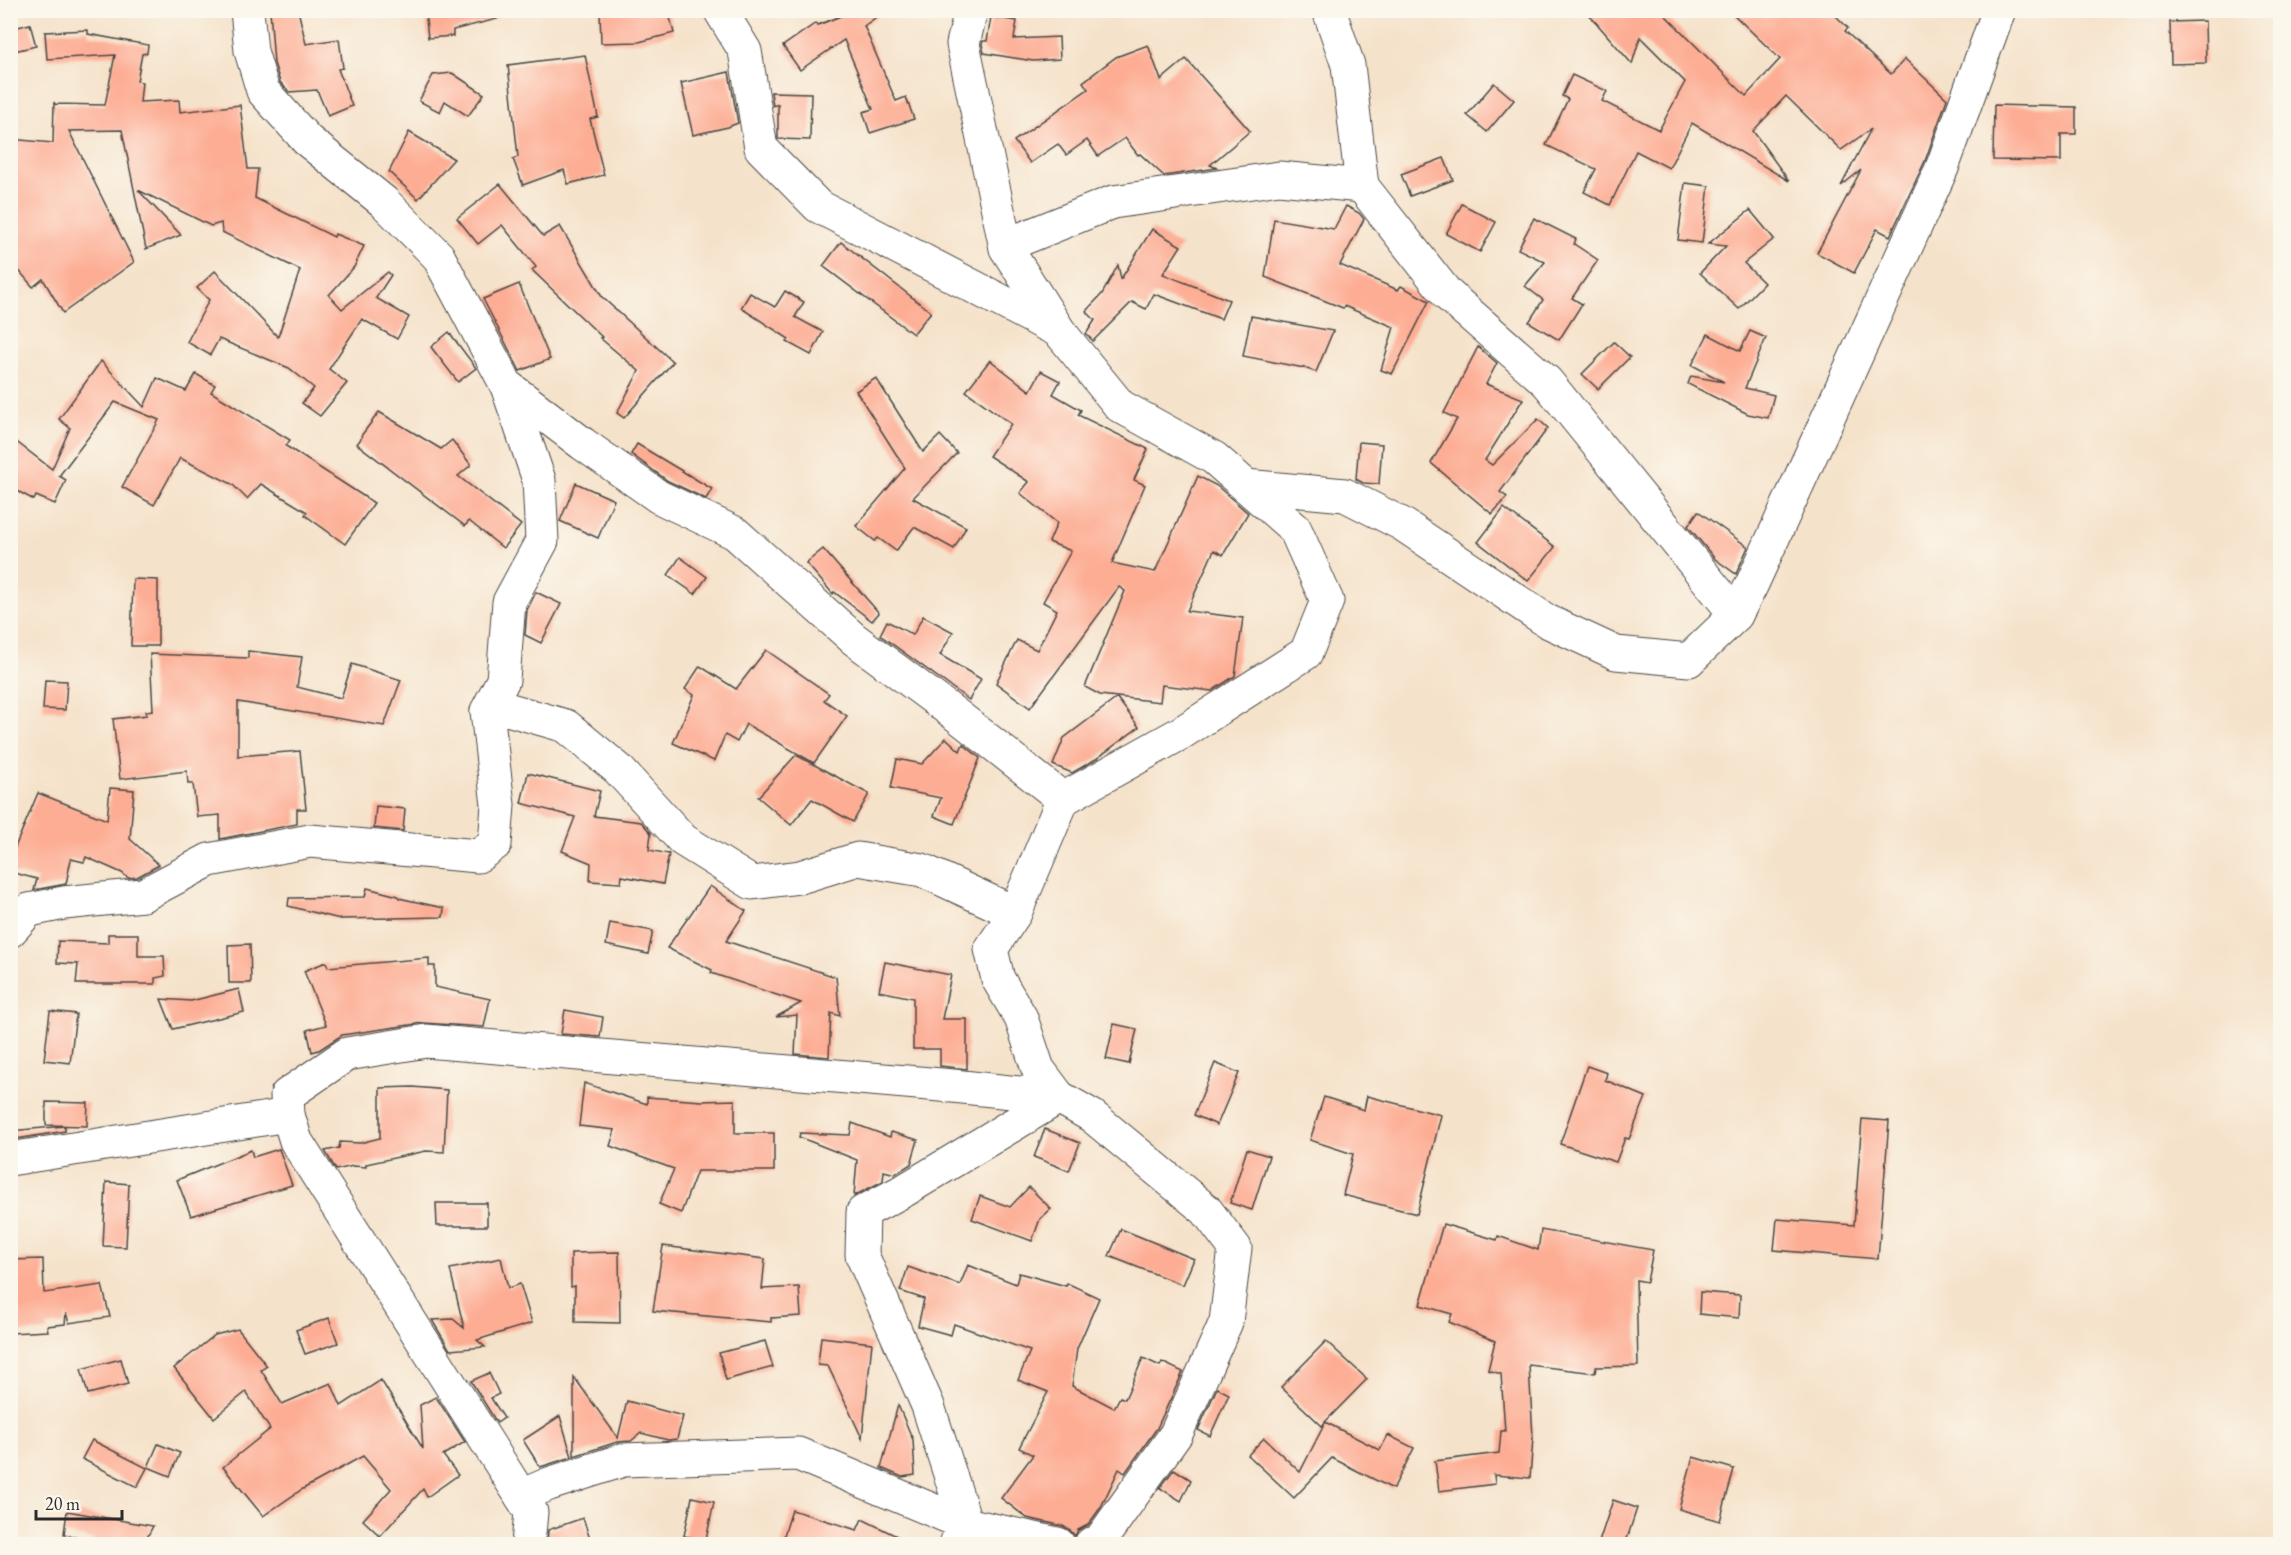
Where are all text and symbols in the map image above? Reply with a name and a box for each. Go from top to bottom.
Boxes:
scale bar [36,1483,122,1521]
text: 20 m [45,1492,80,1515]

